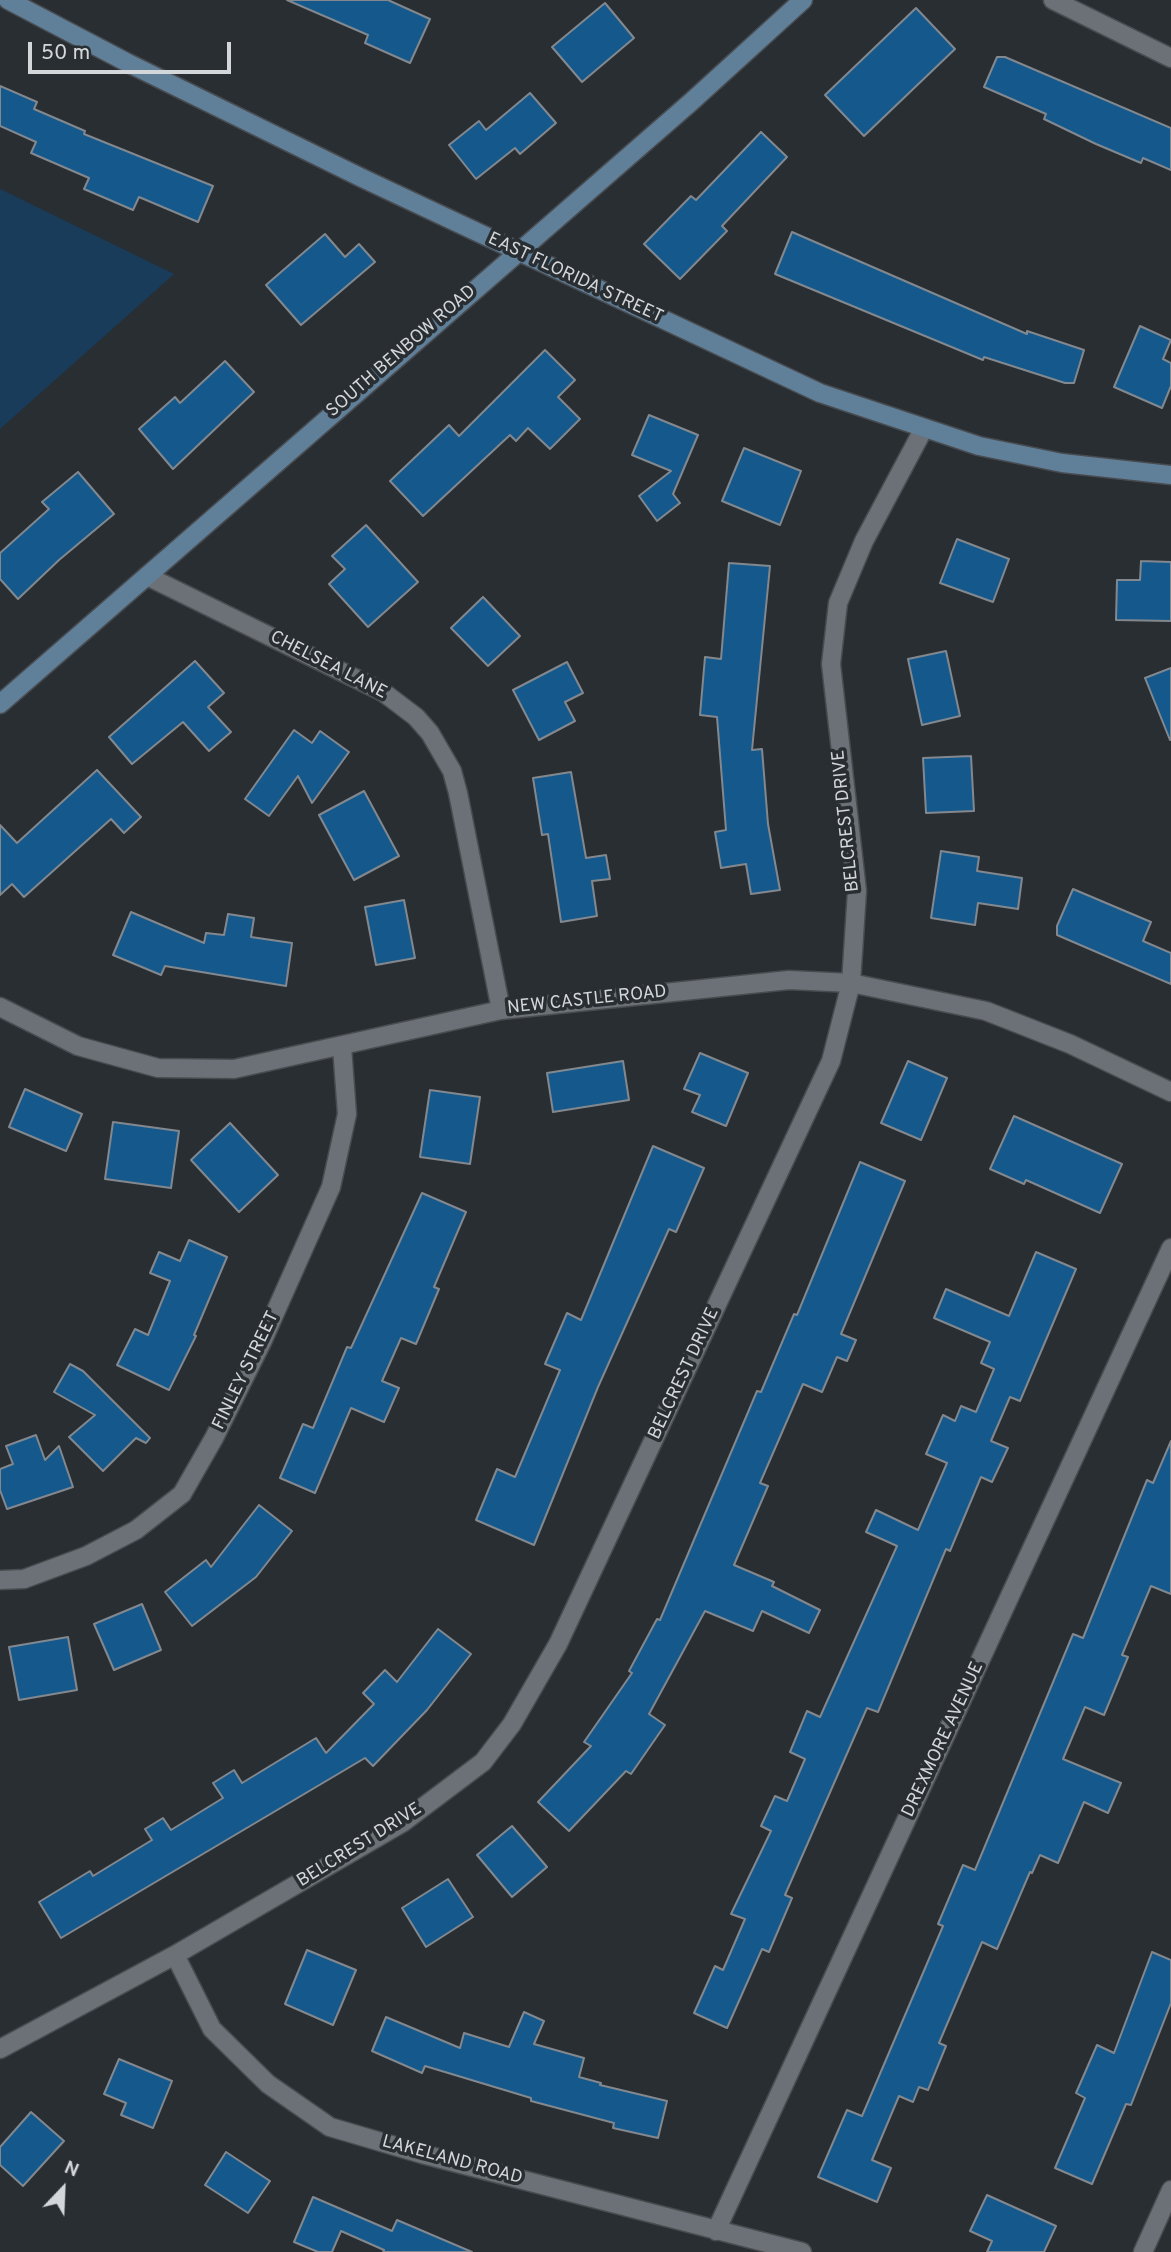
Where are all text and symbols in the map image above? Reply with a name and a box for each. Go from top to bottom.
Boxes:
scale bar [32,28,234,72]
text: 50 m [41,40,90,67]
street label: EAST FLORIDA STREET [484,229,666,329]
street label: SOUTH BENBOW ROAD [323,281,481,423]
street label: CHELSEA LANE [266,627,390,705]
street label: BELCREST DRIVE [829,749,865,893]
street label: NEW CASTLE ROAD [506,982,668,1020]
street label: BELCREST DRIVE [645,1305,725,1443]
street label: FINLEY STREET [209,1308,285,1434]
street label: DREXMORE AVENUE [899,1659,989,1821]
street label: BELCREST DRIVE [294,1799,426,1893]
street label: LAKELAND ROAD [379,2132,525,2190]
north arrow [28,2154,98,2224]
text: N [60,2156,82,2183]

